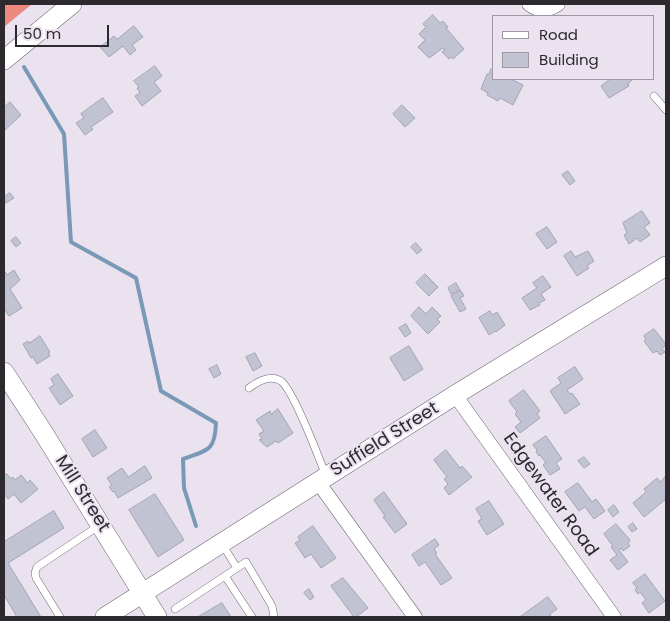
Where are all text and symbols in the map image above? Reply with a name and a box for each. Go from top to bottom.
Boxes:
scale bar [18,15,111,47]
legend [492,15,655,80]
text: 50 m [23,23,61,44]
text: Road [539,24,578,45]
text: Building [539,49,599,70]
street label: Suffield Street [327,398,443,482]
street label: Edgewater Road [498,429,602,561]
street label: Mill Street [50,452,114,536]

